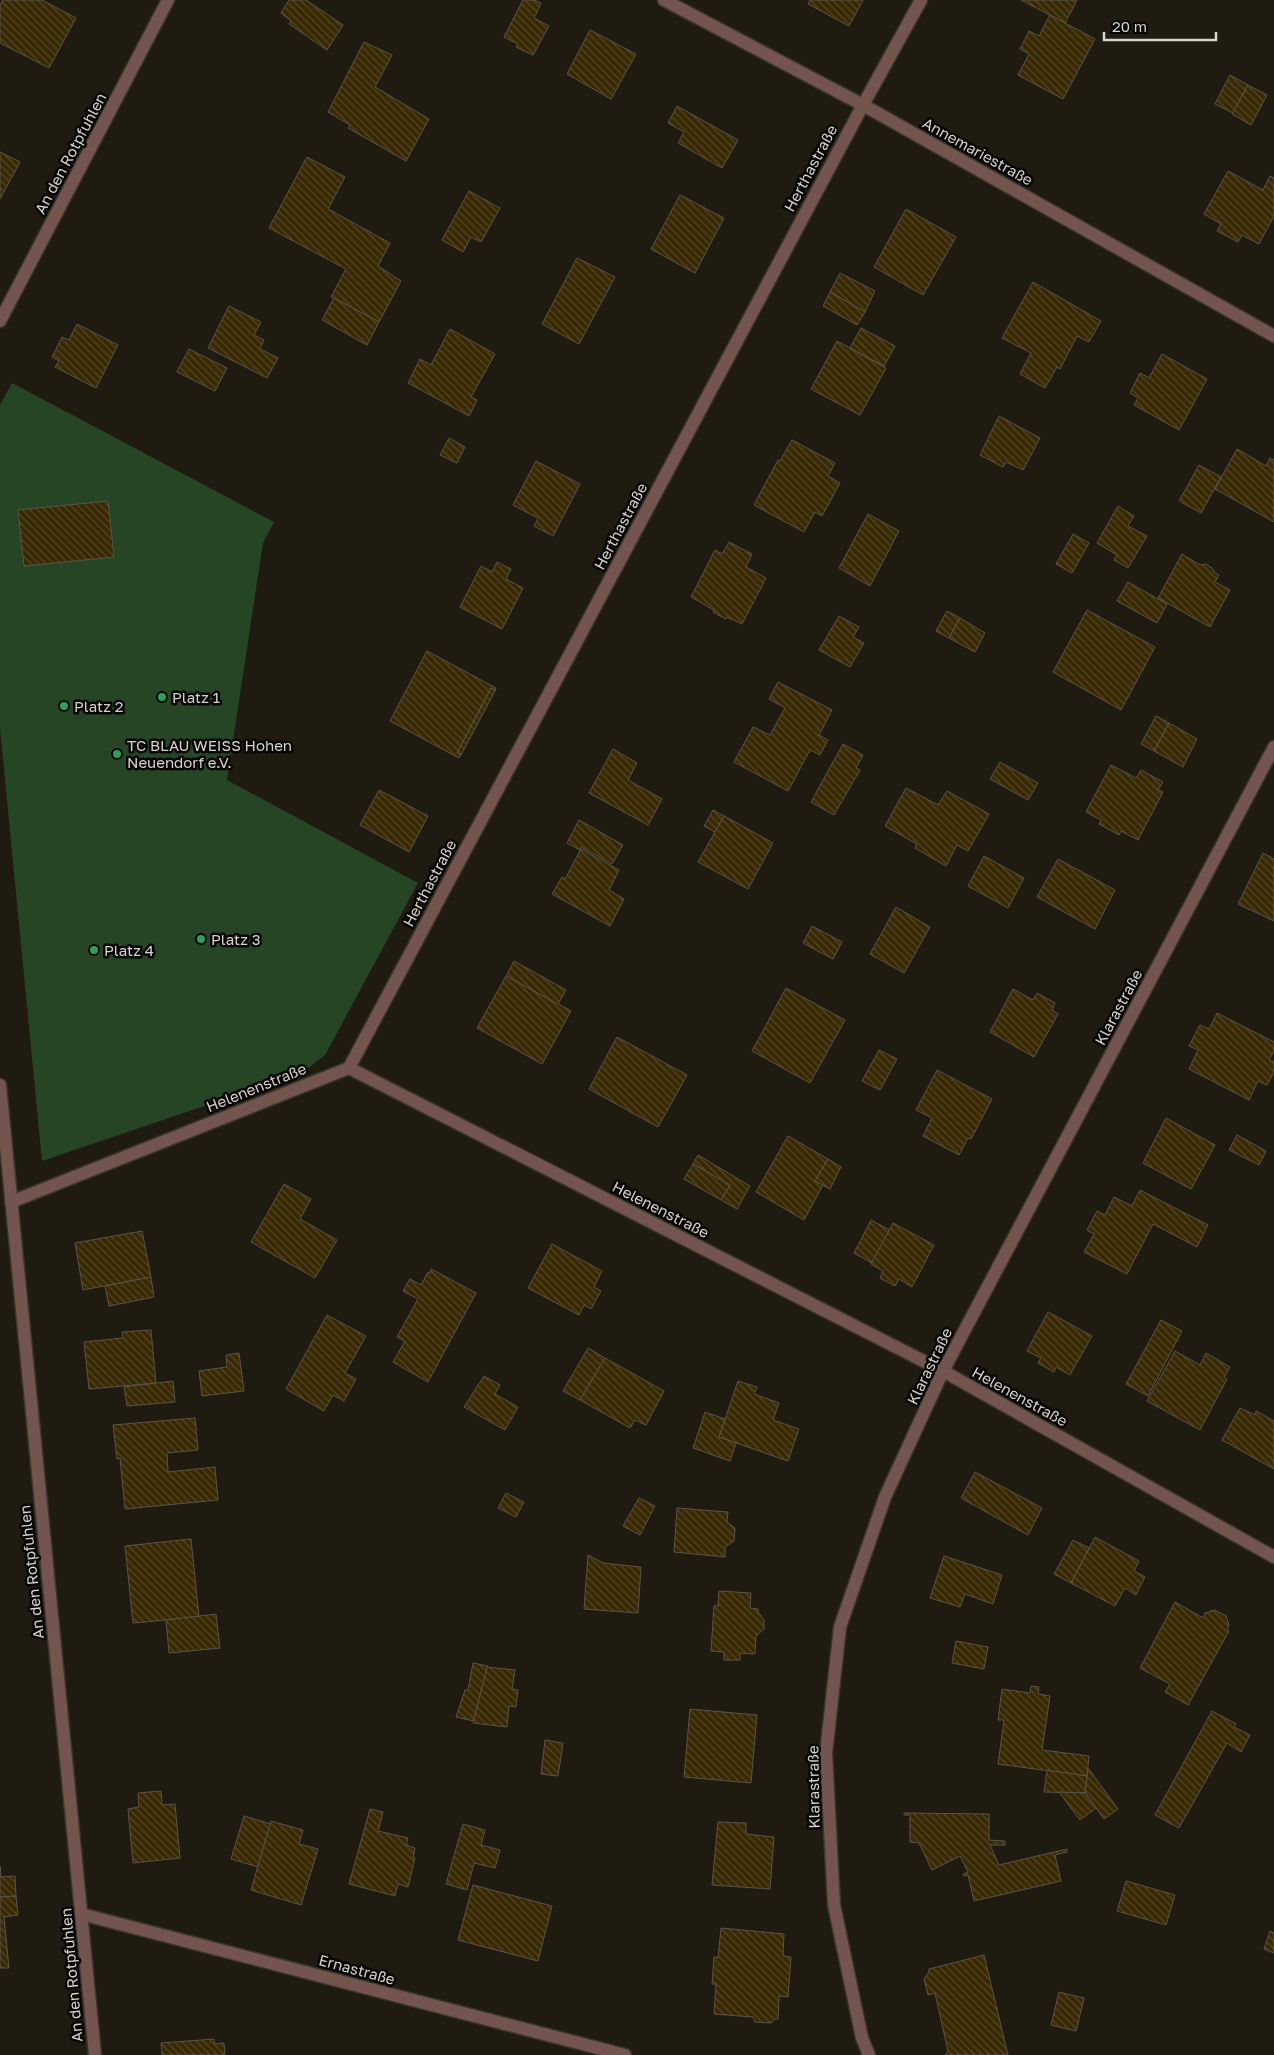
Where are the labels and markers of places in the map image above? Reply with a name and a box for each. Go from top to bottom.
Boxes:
place label: Platz 1 [172,688,220,706]
marker: Platz 1 [156,691,168,703]
place label: Platz 2 [74,697,123,715]
marker: Platz 2 [58,700,70,712]
place label: TC BLAU WEISS Hohen Neuendorf e.V. [127,736,292,771]
marker: TC BLAU WEISS Hohen Neuendorf e.V. [111,748,123,760]
place label: Platz 3 [211,930,260,948]
marker: Platz 3 [195,933,207,945]
place label: Platz 4 [104,941,154,959]
marker: Platz 4 [88,944,100,956]

